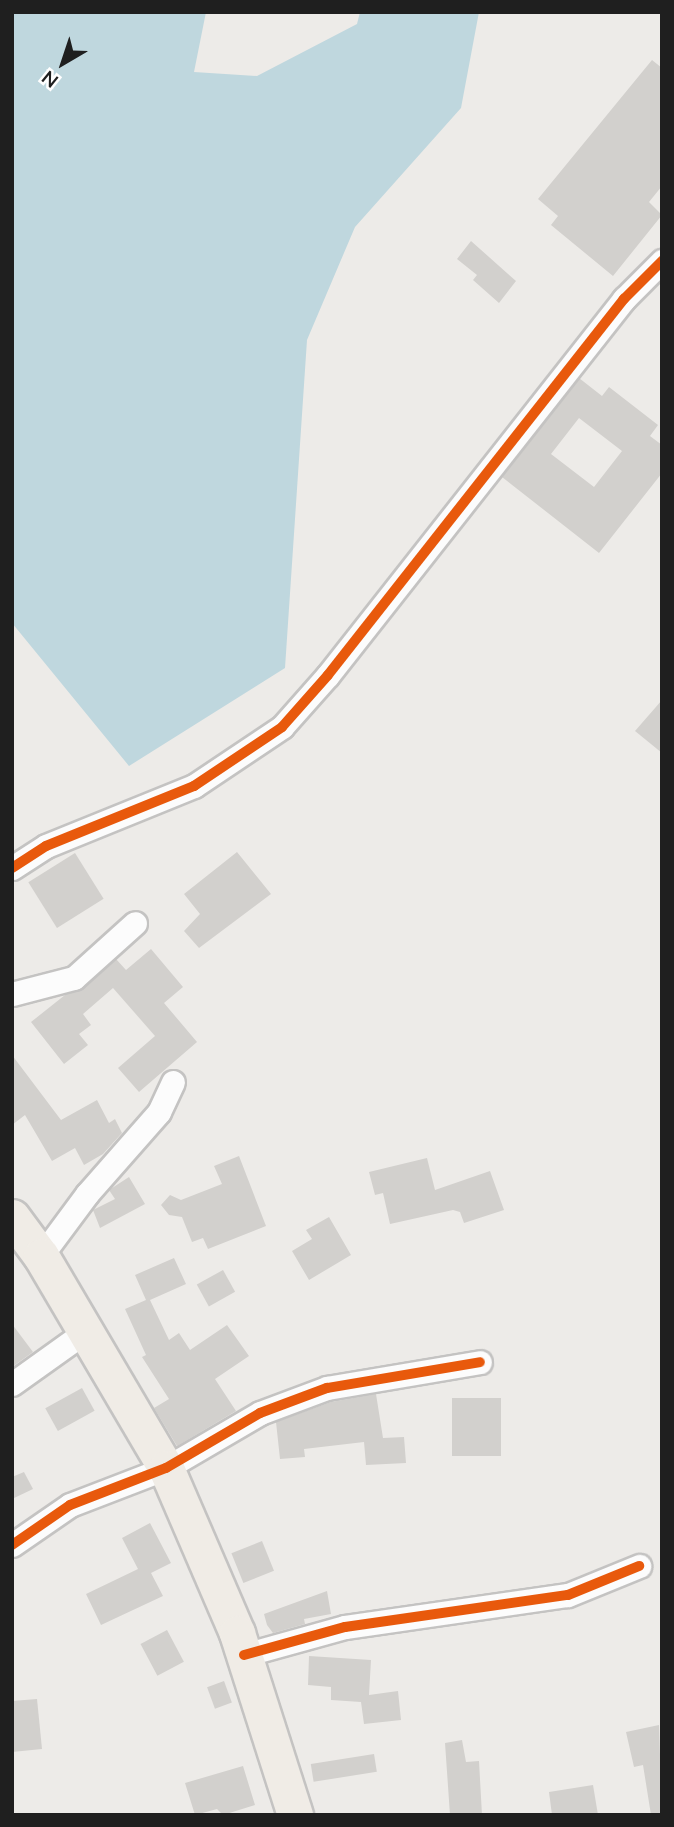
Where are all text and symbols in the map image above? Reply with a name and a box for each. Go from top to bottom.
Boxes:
north arrow [28,28,98,98]
text: N [37,65,63,93]

